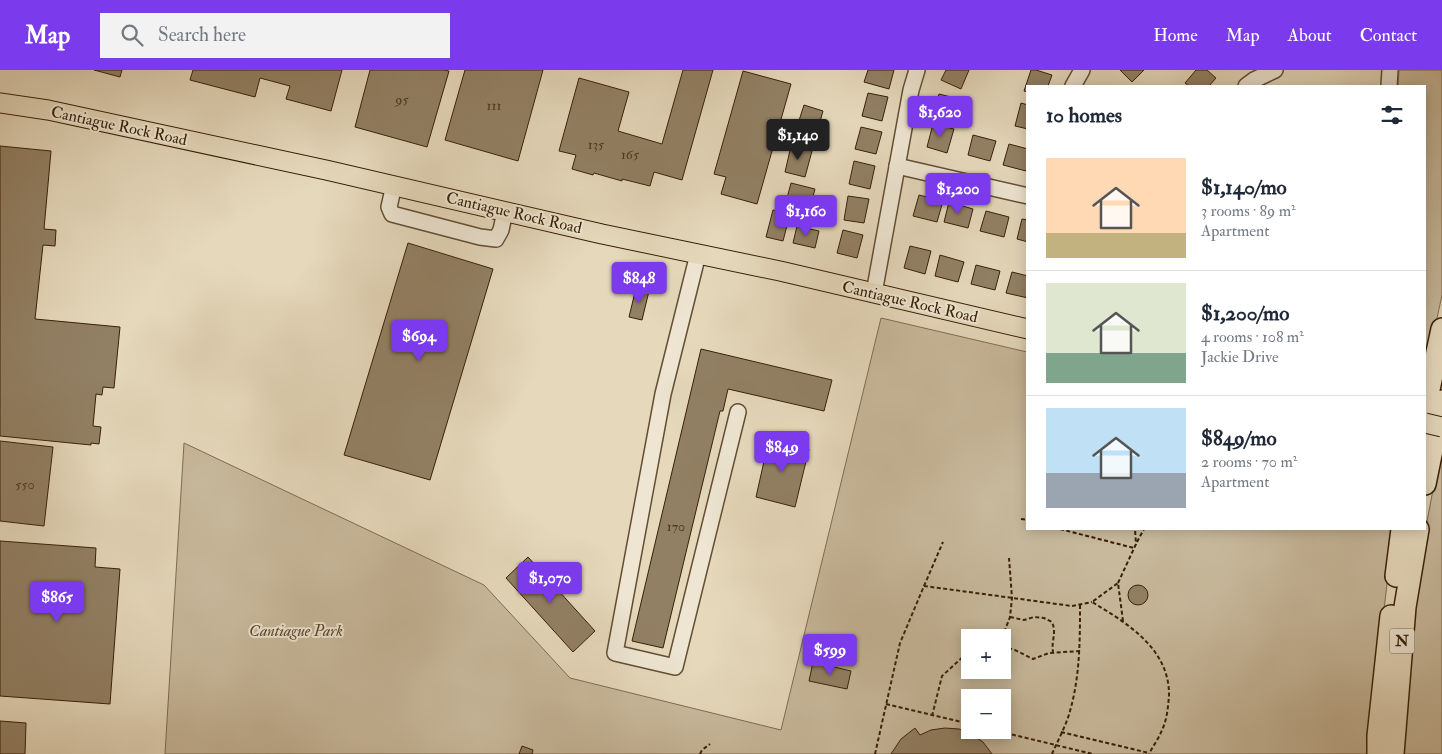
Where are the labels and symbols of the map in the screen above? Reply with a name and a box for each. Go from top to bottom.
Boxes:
house number: 95 [394,91,410,108]
pin: $1,620 [899,96,981,138]
house number: 111 [487,97,502,114]
street label: Cantiague Rock Road [49,102,189,150]
pin: $1,140 [757,118,839,161]
house number: 135 [588,136,605,153]
house number: 165 [621,146,640,163]
pin: $1,200 [917,172,999,215]
street label: Cantiague Rock Road [444,188,584,238]
pin: $1,160 [765,194,847,237]
pin: $848 [609,262,669,304]
street label: Cantiague Rock Road [840,277,980,327]
pin: $694 [389,320,449,362]
pin: $849 [752,430,812,473]
house number: 550 [15,476,35,493]
house number: 170 [667,518,685,535]
pin: $1,070 [509,562,591,604]
pin: $865 [27,580,87,623]
park label: Cantiague Park [249,621,343,641]
road number: N [1390,628,1414,654]
pin: $599 [800,634,860,676]

